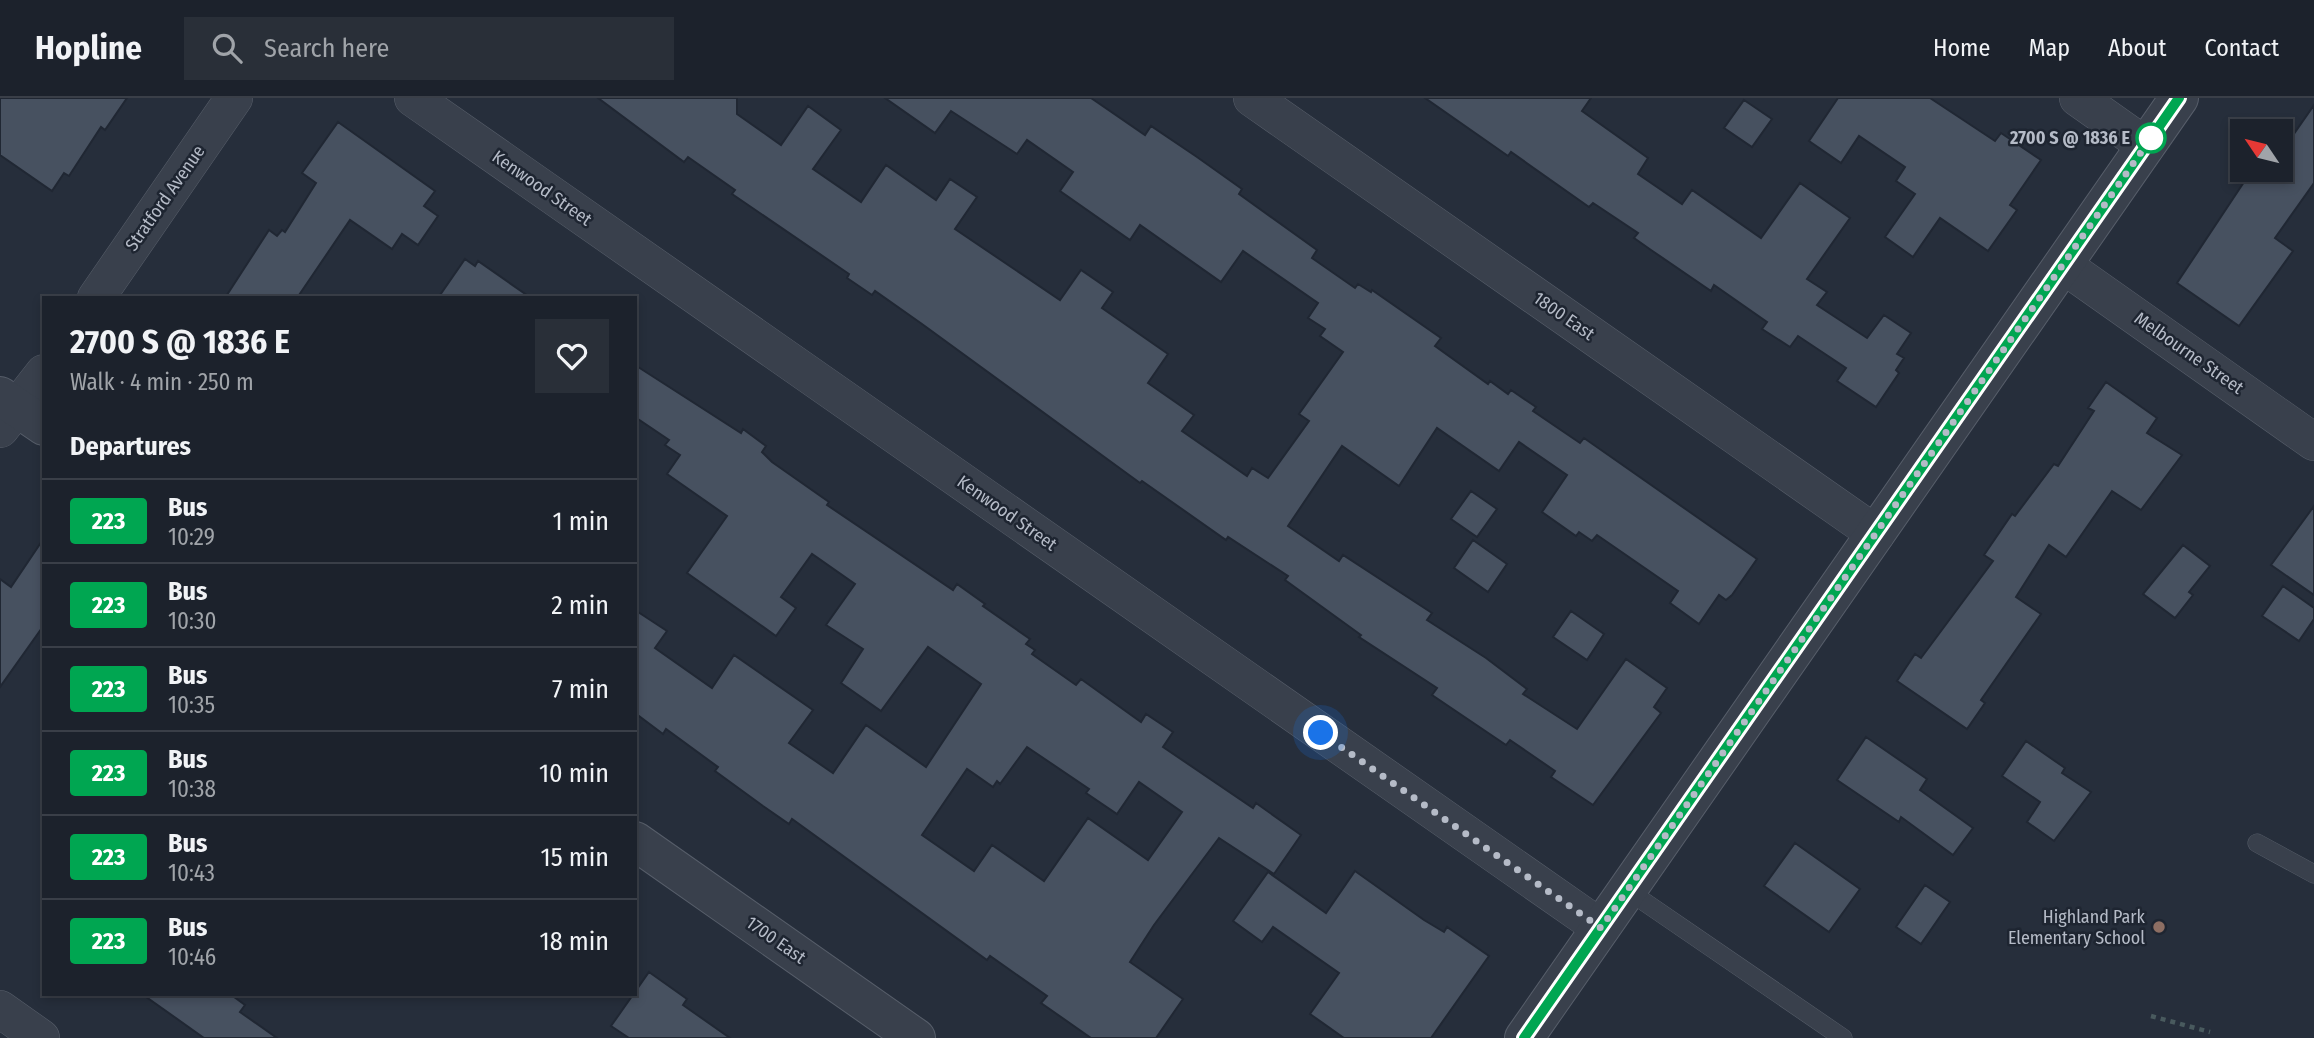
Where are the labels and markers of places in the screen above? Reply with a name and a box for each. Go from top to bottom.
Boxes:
marker: 2700 S @ 1836 E [2136,123,2166,153]
place label: 2700 S @ 1836 E [2009,127,2130,149]
place label: Highland Park Elementary School [2008,906,2146,949]
marker: Highland Park Elementary School [2151,919,2167,935]

